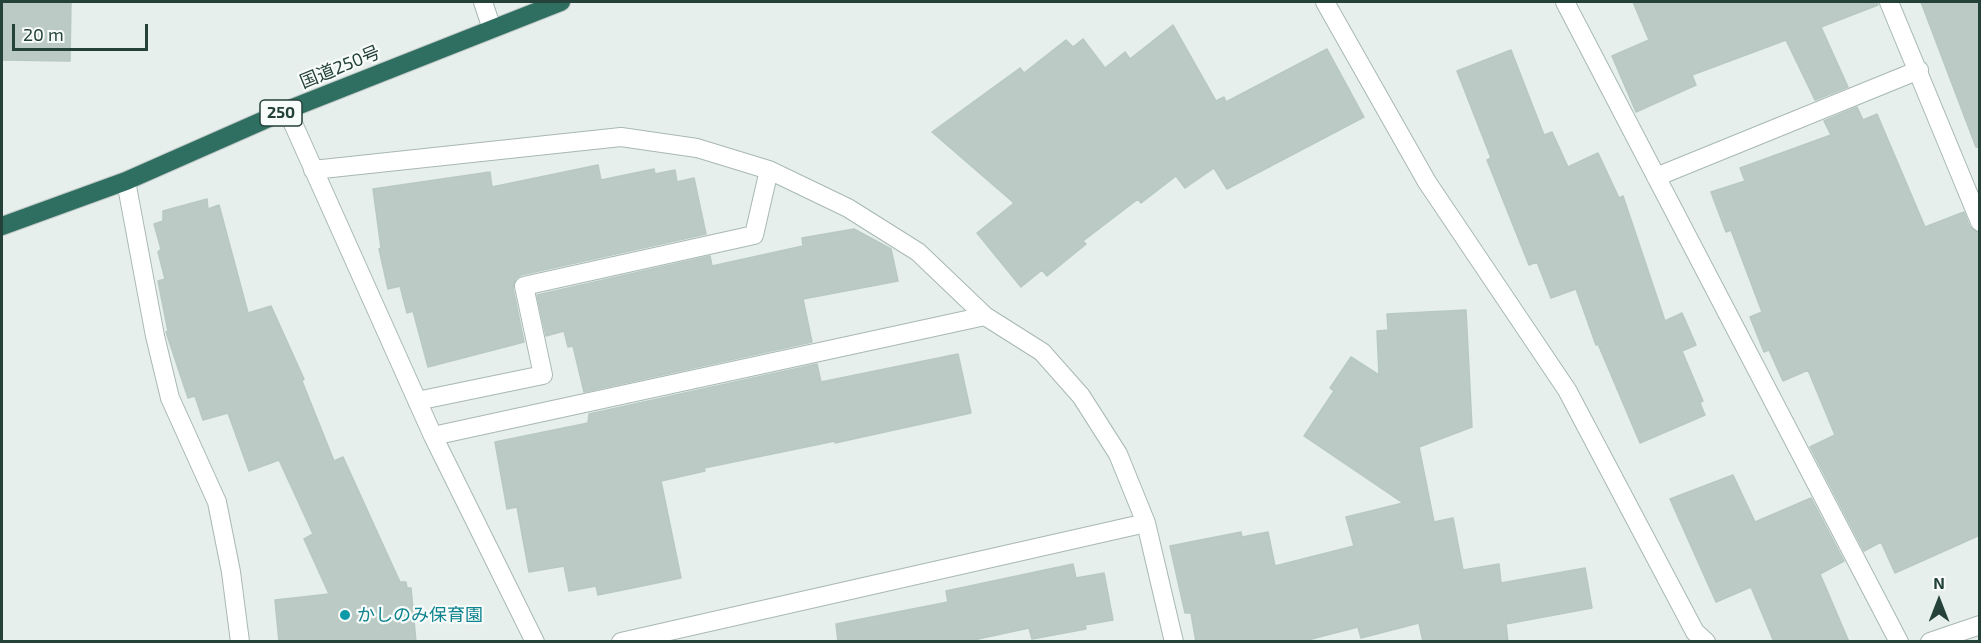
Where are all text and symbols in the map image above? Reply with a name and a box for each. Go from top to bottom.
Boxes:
scale bar [15,12,152,50]
text: 20 m [23,23,64,45]
street label: 国道250号 [297,41,383,93]
road number: 250 [260,100,302,126]
north arrow [1909,571,1969,631]
text: N [1933,573,1945,592]
place label: かしのみ保育園 [357,604,483,626]
marker: かしのみ保育園 [338,608,352,622]

